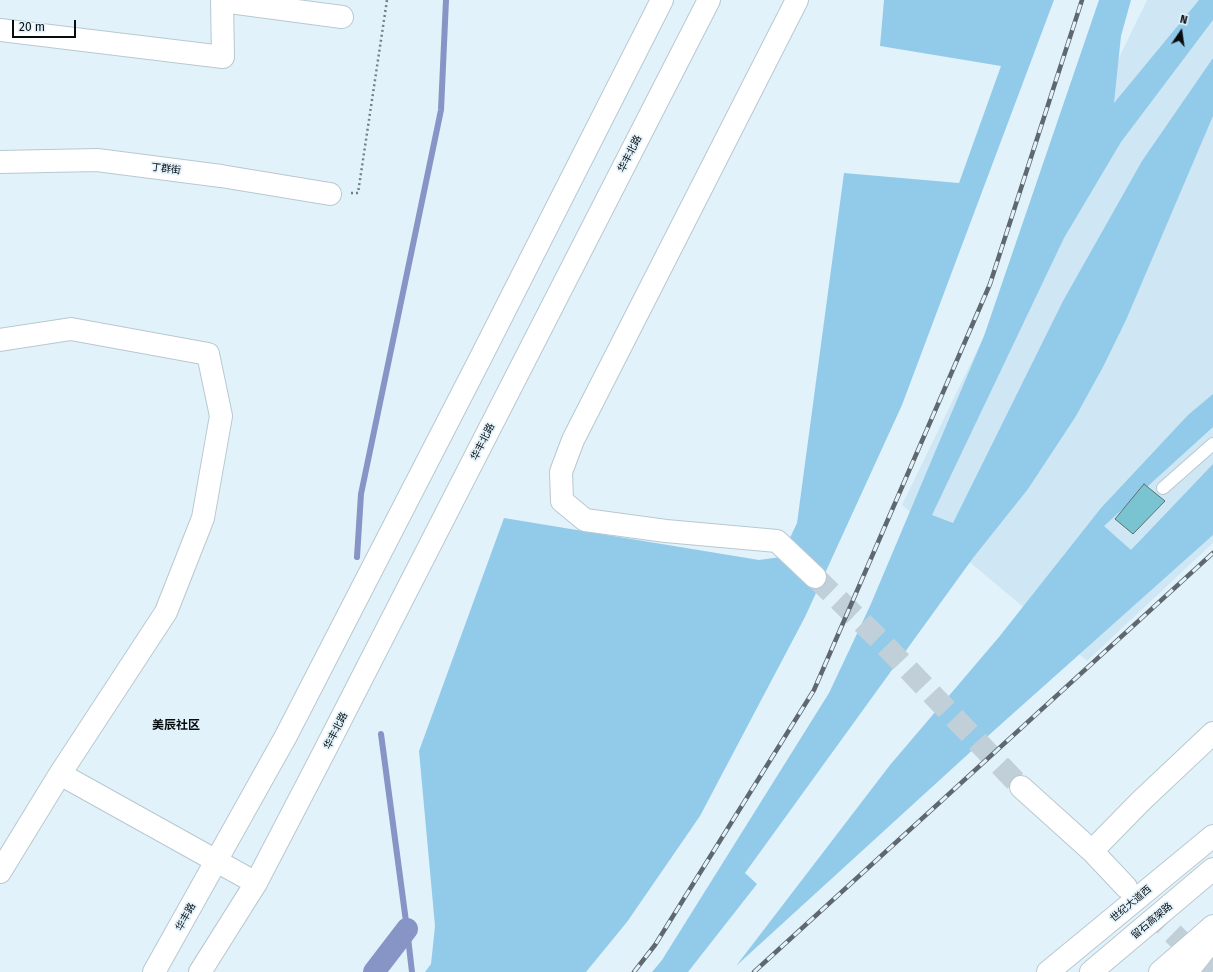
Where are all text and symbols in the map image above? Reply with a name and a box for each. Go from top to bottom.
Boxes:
scale bar [14,12,78,38]
north arrow [1161,12,1201,52]
text: N [1179,13,1189,27]
text: 20 m [19,20,45,34]
street label: 华丰北路 [616,133,644,175]
street label: 丁群街 [150,161,182,177]
street label: 华丰北路 [469,421,497,463]
street label: 华丰北路 [322,710,350,752]
district label: 美辰社区 [152,719,200,733]
street label: 世纪大道西 [1108,883,1154,925]
street label: 留石高架路 [1129,900,1175,942]
street label: 华丰路 [173,901,199,933]

